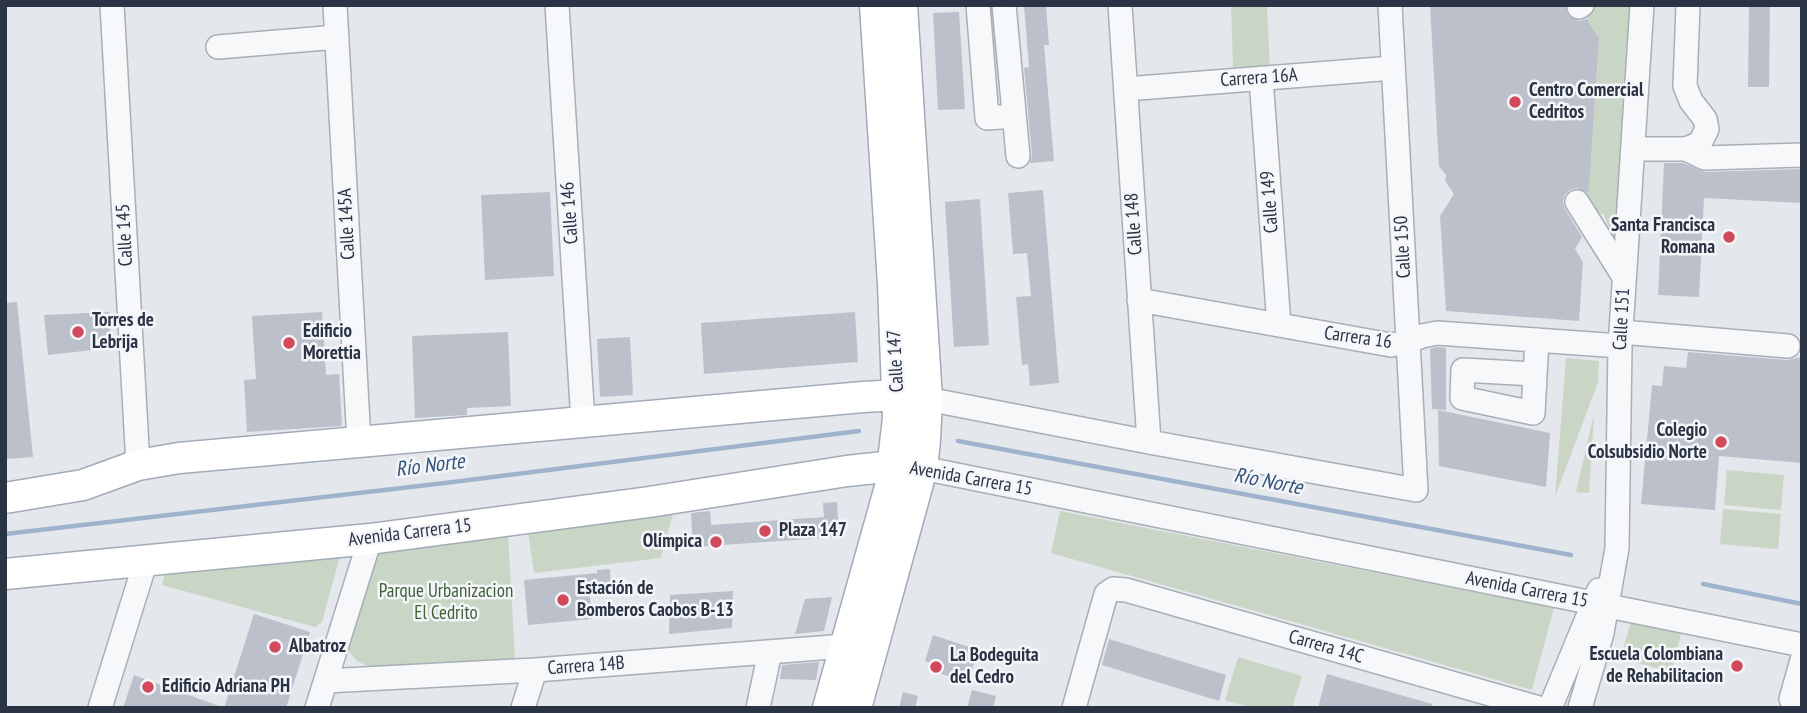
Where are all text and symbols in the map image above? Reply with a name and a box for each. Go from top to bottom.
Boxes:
street label: Carrera 16A [1220,64,1298,92]
place label: Centro Comercial Cedritos [1529,80,1644,124]
marker: Centro Comercial Cedritos [1507,94,1523,110]
street label: Calle 149 [1256,170,1284,234]
street label: Calle 146 [556,181,584,245]
street label: Calle 145A [334,188,360,260]
street label: Calle 148 [1120,192,1148,256]
street label: Calle 145 [112,203,138,267]
street label: Calle 150 [1390,215,1416,279]
place label: Santa Francisca Romana [1611,215,1715,259]
marker: Santa Francisca Romana [1721,229,1737,245]
street label: Calle 151 [1609,287,1635,351]
place label: Torres de Lebrija [92,310,154,354]
place label: Edificio Morettia [303,321,361,365]
street label: Carrera 16 [1323,322,1393,354]
marker: Torres de Lebrija [70,324,86,340]
street label: Calle 147 [883,329,909,393]
marker: Edificio Morettia [281,335,297,351]
place label: Colegio Colsubsidio Norte [1588,420,1707,464]
marker: Colegio Colsubsidio Norte [1713,434,1729,450]
water label: Río Norte [394,449,466,483]
street label: Avenida Carrera 15 [908,457,1034,501]
water label: Río Norte [1232,463,1304,501]
street label: Avenida Carrera 15 [347,514,473,552]
place label: Plaza 147 [779,520,847,542]
marker: Plaza 147 [757,523,773,539]
place label: Olímpica [643,531,702,553]
marker: Olímpica [708,534,724,550]
street label: Avenida Carrera 15 [1464,567,1590,613]
place label: Estación de Bomberos Caobos B-13 [577,578,734,622]
park label: Parque Urbanizacion El Cedrito [379,581,513,625]
marker: Estación de Bomberos Caobos B-13 [555,592,571,608]
street label: Carrera 14C [1286,625,1366,669]
place label: Albatroz [289,636,346,658]
marker: Albatroz [267,639,283,655]
place label: Escuela Colombiana de Rehabilitacion [1589,644,1723,688]
place label: La Bodeguita del Cedro [950,645,1039,689]
street label: Carrera 14B [547,652,625,680]
marker: Escuela Colombiana de Rehabilitacion [1729,658,1745,674]
marker: La Bodeguita del Cedro [928,659,944,675]
place label: Edificio Adriana PH [162,676,290,698]
marker: Edificio Adriana PH [140,679,156,695]

